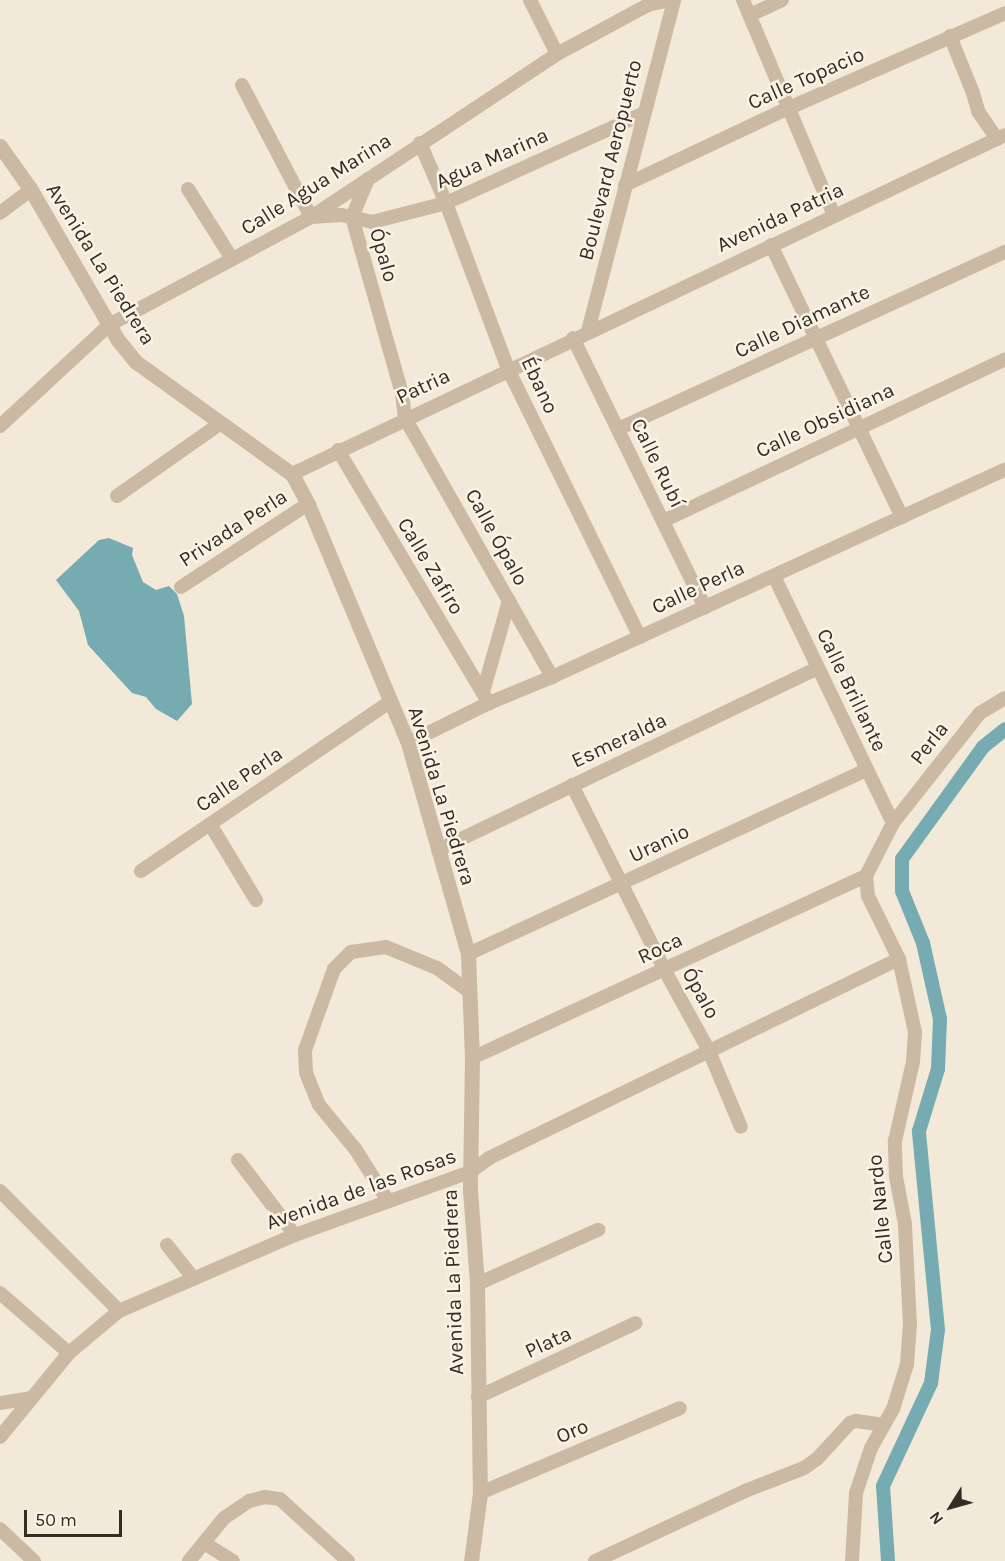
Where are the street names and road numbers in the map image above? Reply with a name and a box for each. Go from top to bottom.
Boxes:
street label: Calle Topacio [744,41,868,115]
street label: Boulevard Aeropuerto [573,57,647,263]
street label: Agua Marina [432,122,552,194]
street label: Calle Agua Marina [236,128,396,240]
street label: Avenida Patria [712,177,848,257]
street label: Avenida La Piedrera [41,179,161,349]
street label: Ópalo [364,225,404,285]
street label: Calle Diamante [730,279,874,363]
street label: Ébano [516,353,564,417]
street label: Patria [392,363,454,409]
street label: Calle Obsidiana [752,377,898,463]
street label: Calle Rubí [626,414,690,512]
street label: Privada Perla [174,484,292,572]
street label: Calle Ópalo [460,484,534,590]
street label: Calle Zafiro [392,513,470,619]
street label: Calle Perla [648,555,748,619]
street label: Calle Brillante [811,624,893,756]
street label: Avenida La Piedrera [403,703,481,889]
street label: Esmeralda [567,707,671,773]
street label: Perla [904,717,954,769]
street label: Calle Perla [191,741,287,817]
street label: Uranio [625,818,693,868]
street label: Roca [633,927,687,969]
street label: Ópalo [677,963,725,1023]
street label: Avenida de las Rosas [262,1143,460,1235]
street label: Calle Nardo [862,1153,898,1265]
street label: Avenida La Piedrera [437,1189,469,1375]
street label: Plata [521,1320,575,1364]
street label: Oro [552,1413,592,1449]

